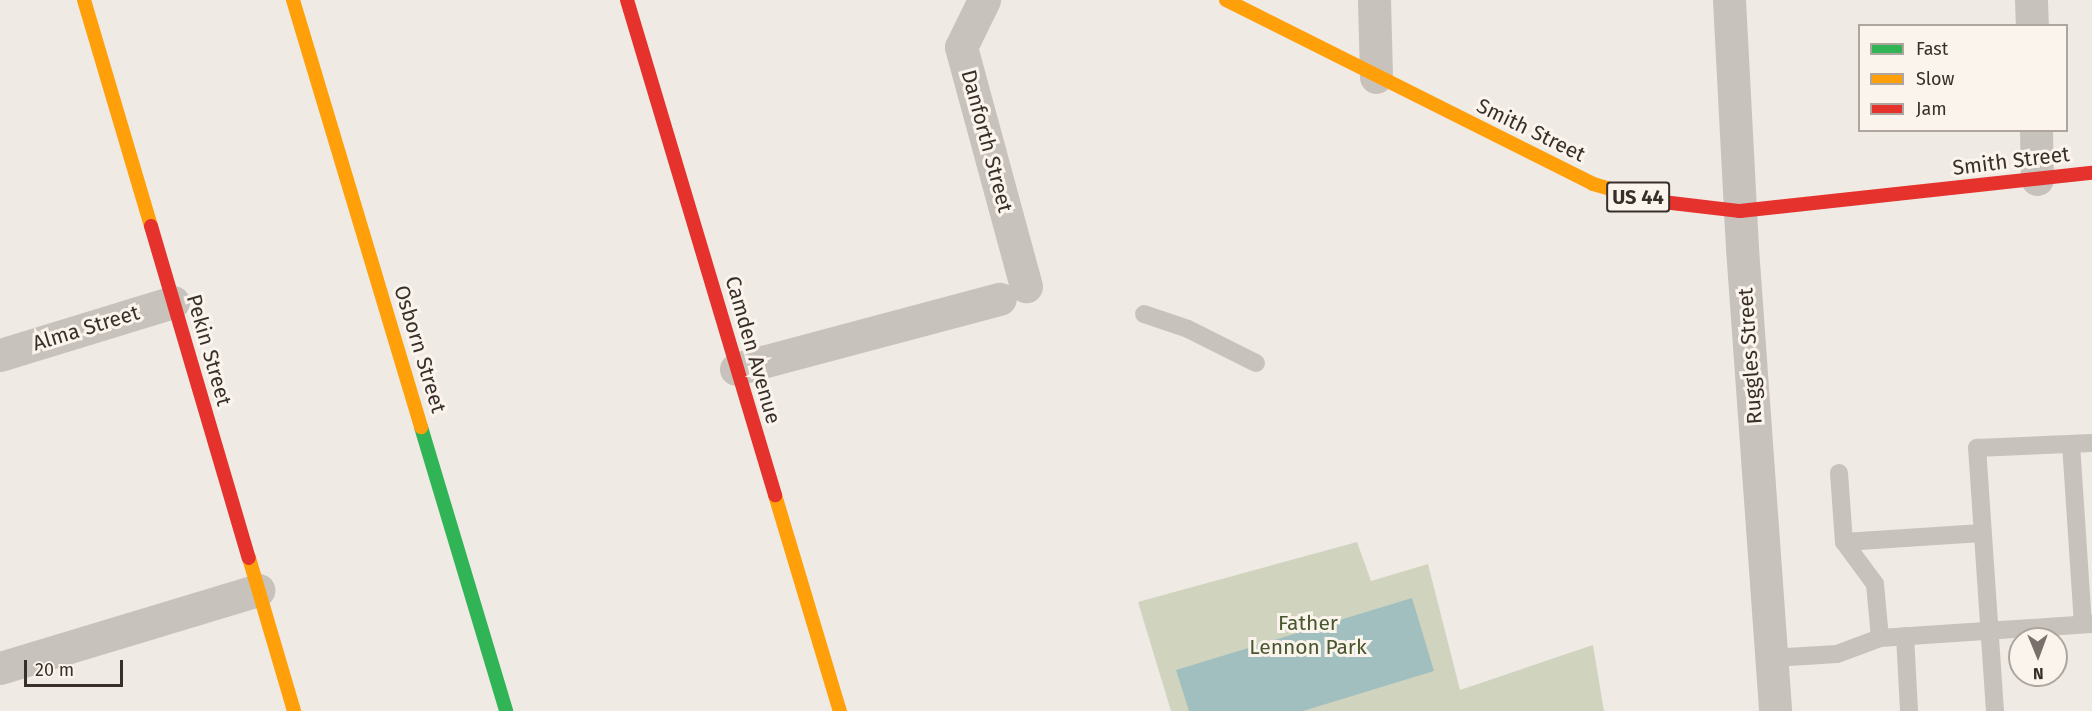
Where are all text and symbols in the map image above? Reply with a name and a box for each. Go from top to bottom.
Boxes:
legend [1858,24,2068,132]
text: Fast [1916,38,1948,60]
street label: Danforth Street [956,67,1018,215]
text: Slow [1916,68,1954,90]
street label: Smith Street [1473,93,1589,167]
text: Jam [1916,98,1947,120]
street label: Smith Street [1951,141,2071,181]
road number: US 44 [1605,180,1671,214]
street label: Camden Avenue [720,273,786,427]
street label: Osborn Street [389,282,451,416]
street label: Ruggles Street [1733,287,1767,425]
street label: Pekin Street [181,291,237,409]
street label: Alma Street [30,300,142,356]
park label: Father Lennon Park [1249,610,1367,660]
north arrow [2008,627,2068,687]
scale bar [27,648,126,686]
text: 20 m [35,659,74,681]
text: N [2033,664,2044,683]

